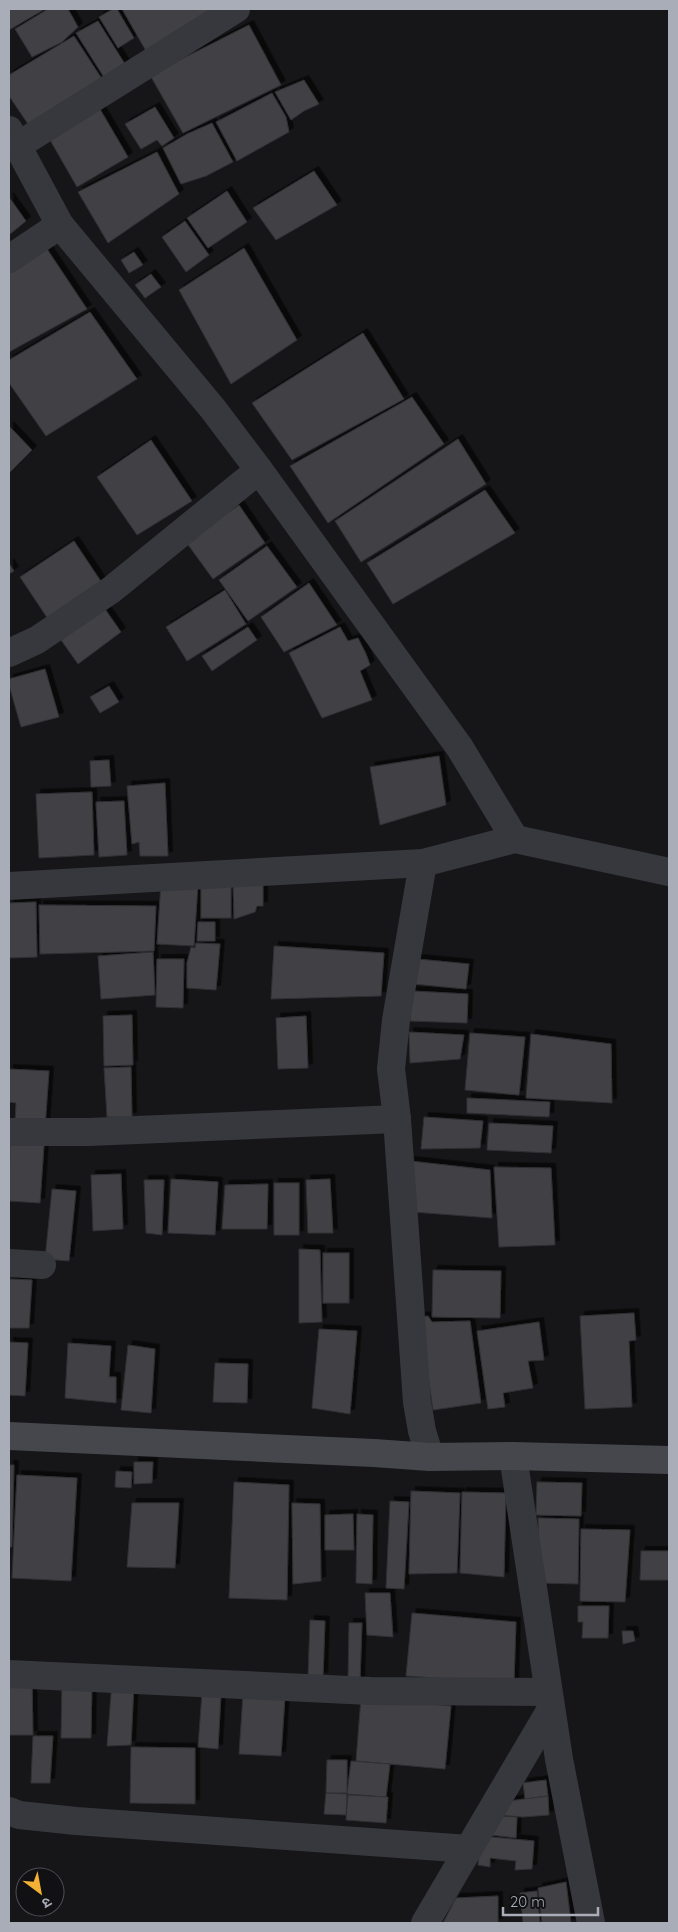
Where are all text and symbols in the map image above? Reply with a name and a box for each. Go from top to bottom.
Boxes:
north arrow [15,1867,65,1917]
scale bar [503,1884,598,1916]
text: 20 m [510,1892,545,1911]
text: उ [38,1893,55,1913]

